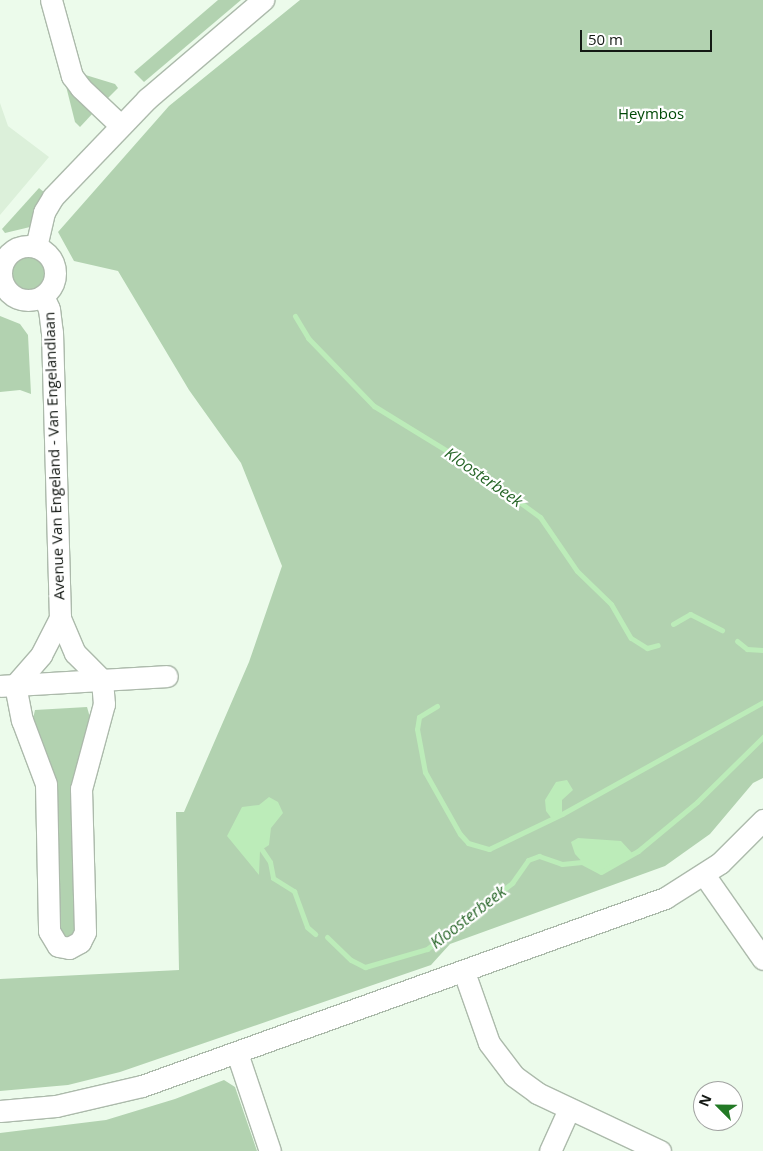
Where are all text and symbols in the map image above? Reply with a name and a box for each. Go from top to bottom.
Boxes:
scale bar [583,20,716,52]
text: 50 m [588,29,623,49]
park label: Heymbos [618,105,684,123]
street label: Avenue Van Engeland - Van Engelandlaan [40,312,68,600]
water label: Kloosterbeek [441,443,527,511]
water label: Kloosterbeek [426,882,510,952]
north arrow [693,1081,743,1131]
text: N [694,1091,716,1109]

